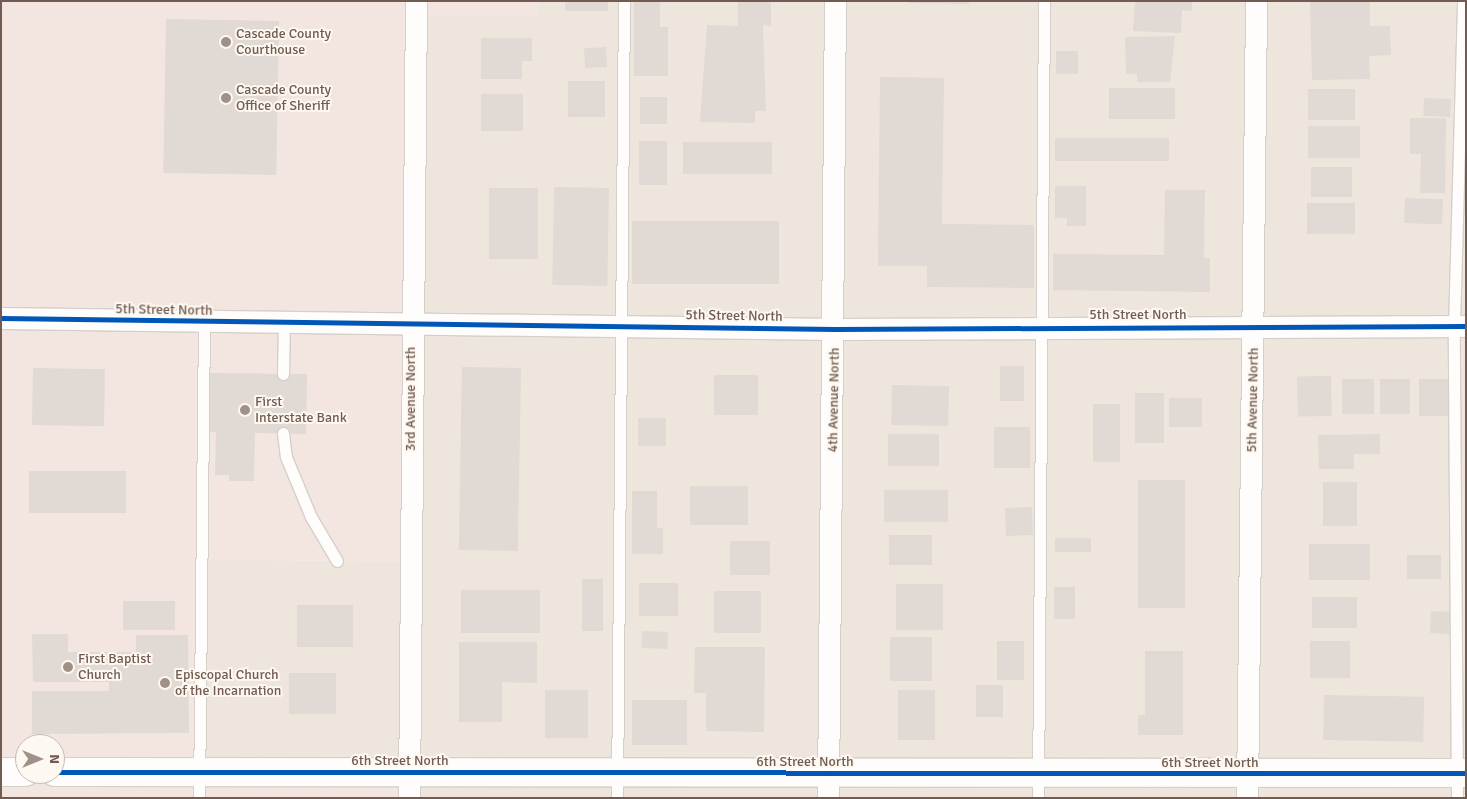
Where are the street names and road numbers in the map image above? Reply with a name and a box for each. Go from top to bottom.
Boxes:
street label: 5th Street North [115,301,213,319]
street label: 5th Street North [685,307,783,325]
street label: 5th Street North [1089,307,1187,323]
street label: 3rd Avenue North [403,347,419,451]
street label: 4th Avenue North [825,347,843,453]
street label: 5th Avenue North [1244,347,1262,453]
street label: 6th Street North [351,753,449,769]
street label: 6th Street North [756,754,854,770]
street label: 6th Street North [1161,755,1259,771]

